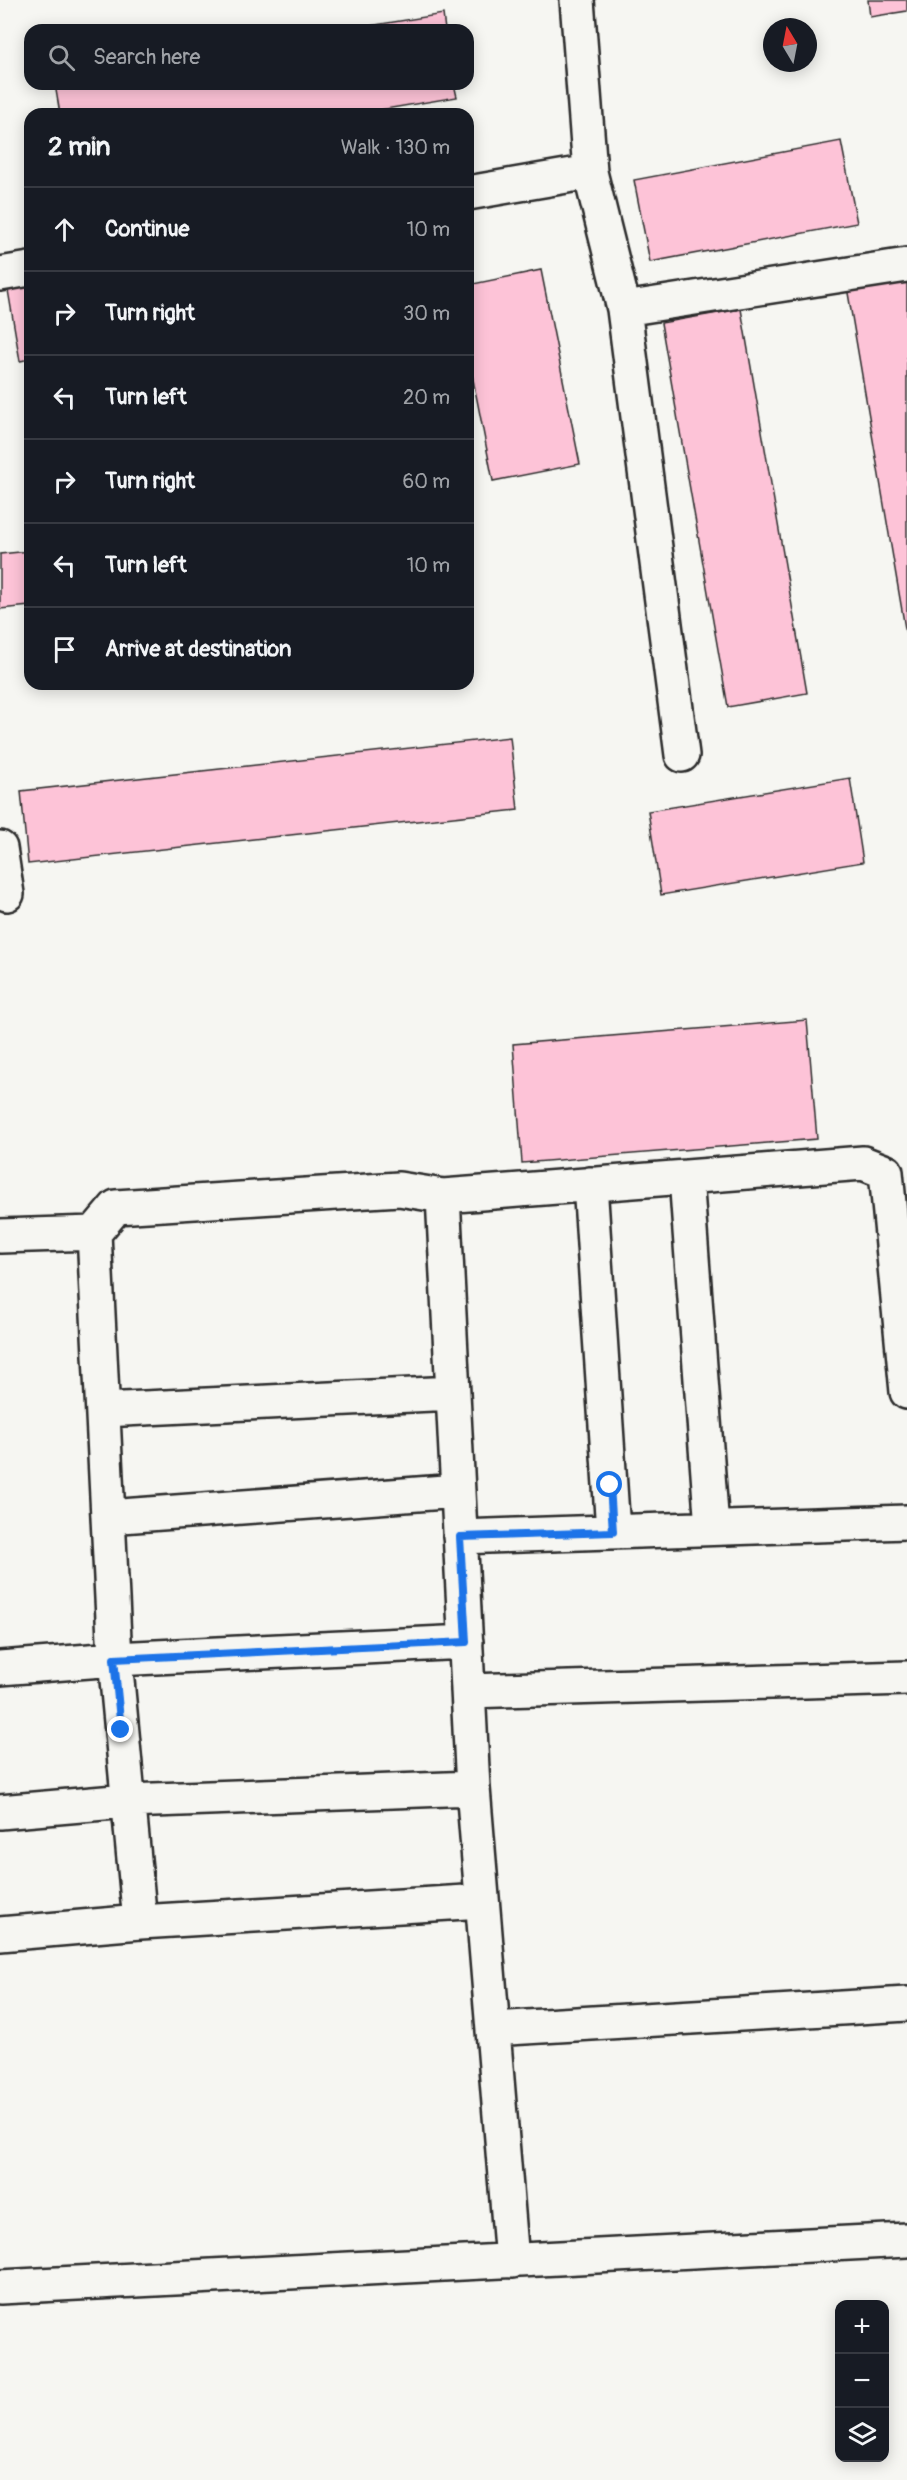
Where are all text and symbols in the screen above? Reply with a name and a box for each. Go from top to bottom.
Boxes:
north arrow [763,18,817,72]
search box [24,24,474,90]
icon: search [45,41,78,74]
text: Search here [93,43,200,71]
text: 2 min [48,131,110,163]
text: Walk · 130 m [341,135,450,160]
icon: ahead [48,213,81,246]
text: Continue [105,215,189,243]
text: 10 m [406,217,450,242]
icon: right [48,297,81,330]
text: Turn right [105,299,195,327]
text: 30 m [403,301,450,326]
icon: left [48,381,81,414]
text: Turn left [105,383,187,411]
text: 20 m [403,385,450,410]
icon: right [48,465,81,498]
text: Turn right [105,467,195,495]
text: 60 m [403,469,450,494]
icon: left [48,549,81,582]
text: Turn left [105,551,187,579]
text: 10 m [406,553,450,578]
icon: arrive [48,633,81,666]
text: Arrive at destination [105,635,291,663]
route start [596,1471,622,1497]
route end [107,1716,133,1742]
map controls [835,2300,889,2462]
button: + [835,2300,889,2354]
button: − [835,2354,889,2408]
button: layers [835,2408,889,2462]

